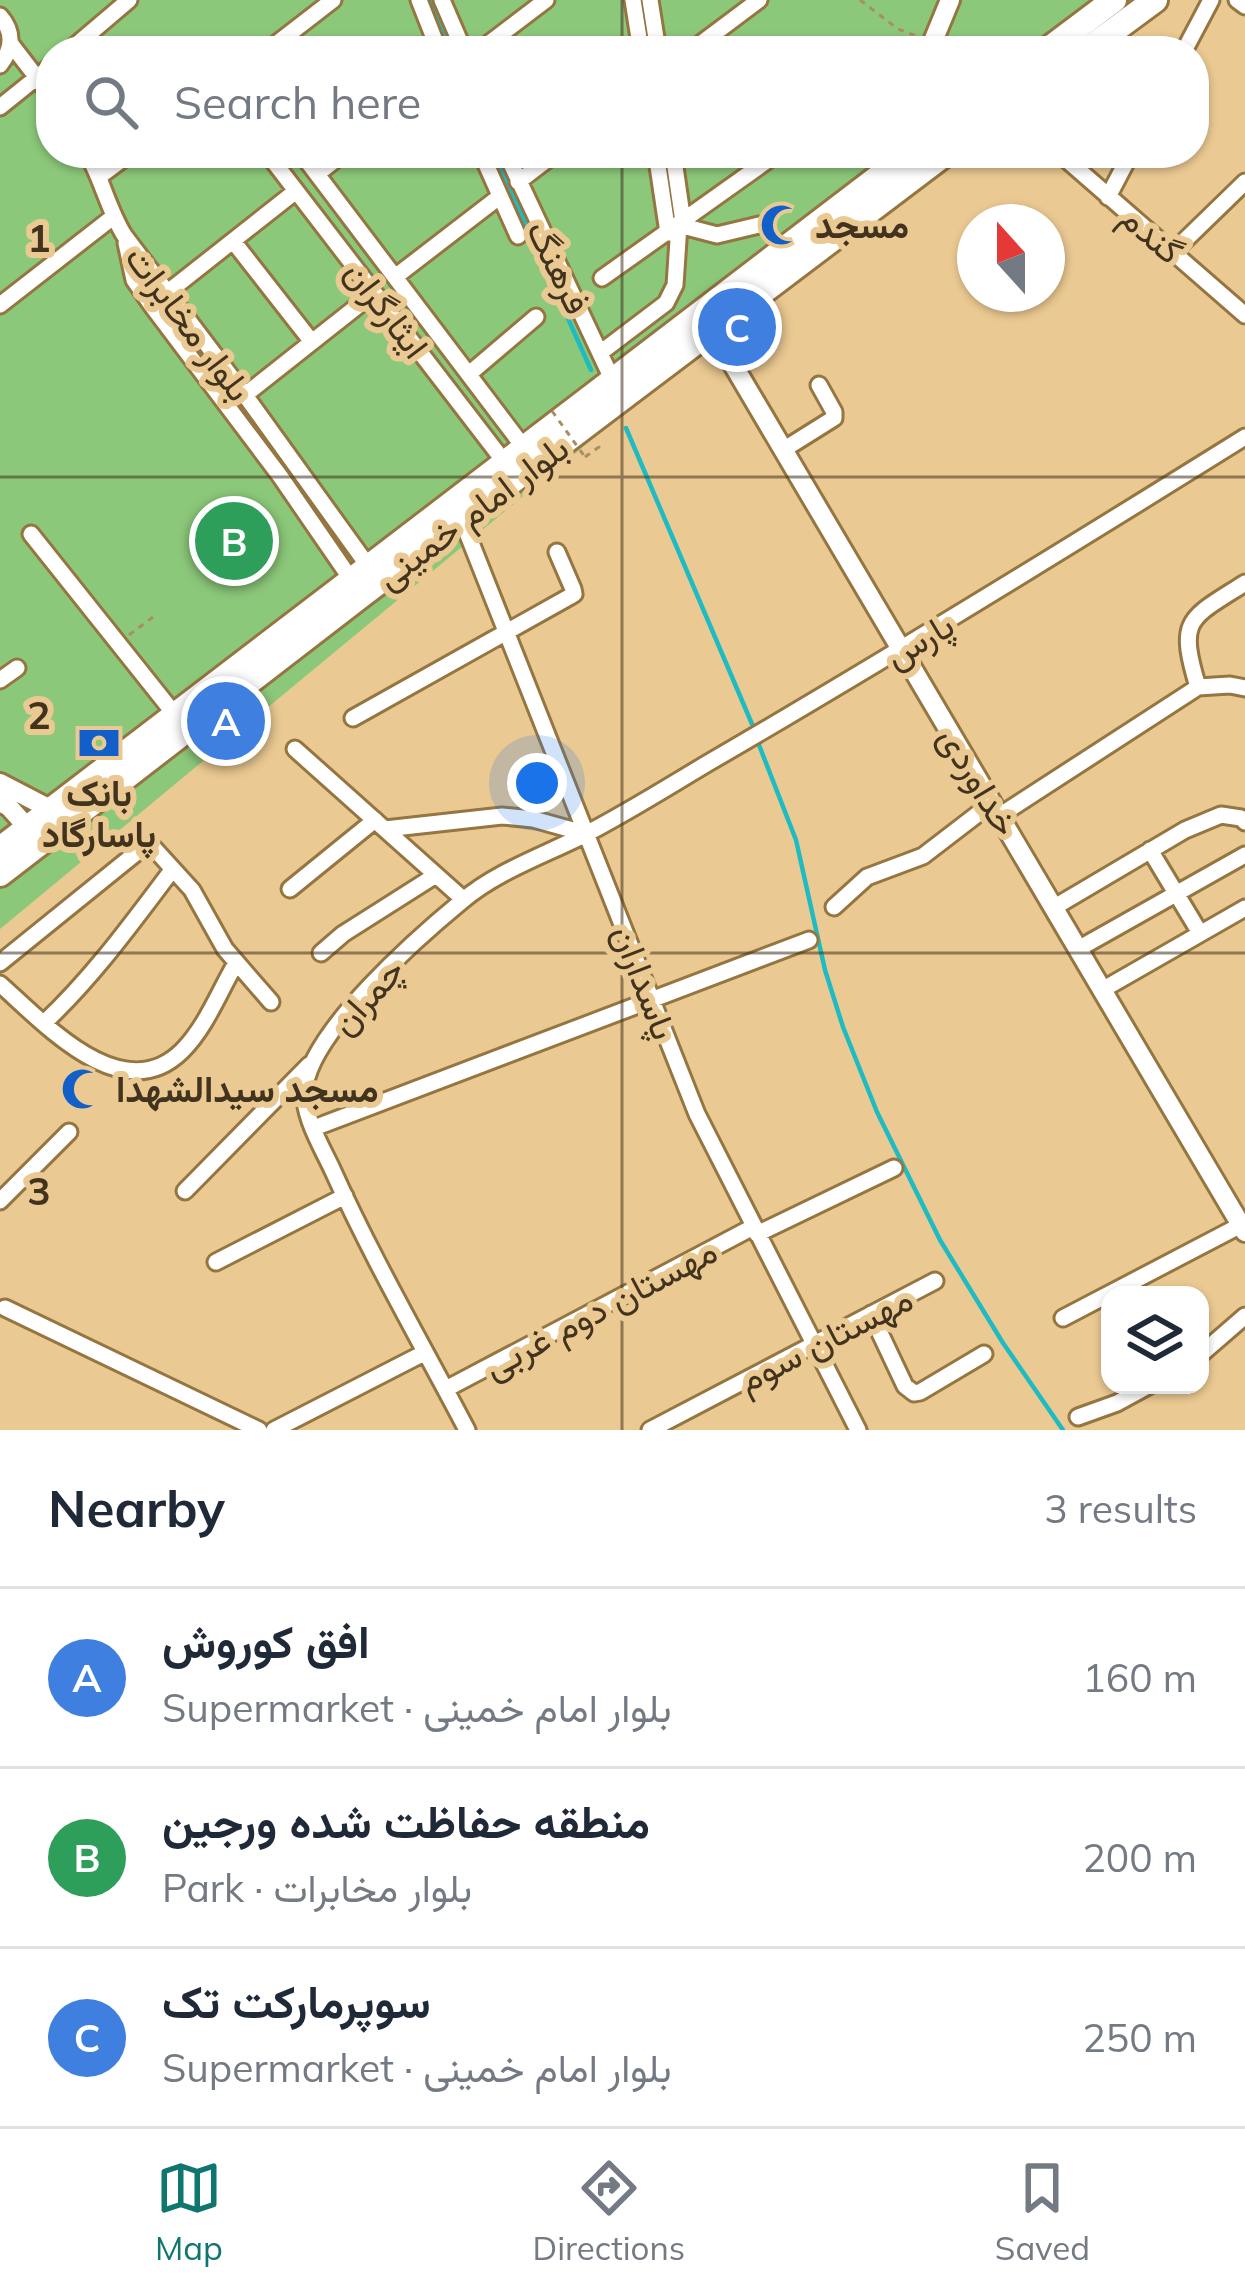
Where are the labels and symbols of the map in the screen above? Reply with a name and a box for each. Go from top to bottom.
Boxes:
street label: گندم [1110,194,1193,275]
mosque icon: مسجد [758,202,804,248]
place label: مسجد [815,202,909,247]
north arrow [957,204,1065,312]
text: 1 [27,213,51,262]
street label: فرهنگ [517,213,601,321]
street label: بلوار مخابرات [116,236,262,410]
street label: ایثارگران [335,250,439,368]
pin: C [698,282,776,372]
street label: بلوار امام خمینی [367,425,578,600]
pin: B [195,496,273,586]
street label: پارس [876,602,963,680]
pin: A [187,676,265,766]
text: 2 [27,690,51,739]
street label: خداوردی [928,718,1030,844]
bank icon: بانک پاسارگاد [76,720,122,766]
your location [507,753,567,813]
place label: بانک پاسارگاد [42,770,156,859]
street label: پاسداران [600,918,688,1047]
street label: چمران [320,948,415,1046]
mosque icon: مسجد سیدالشهدا [59,1066,105,1112]
place label: مسجد سیدالشهدا [116,1066,378,1112]
text: 3 [27,1166,51,1215]
street label: مهستان دوم غربی [475,1227,725,1390]
street label: مهستان سوم [730,1275,921,1404]

